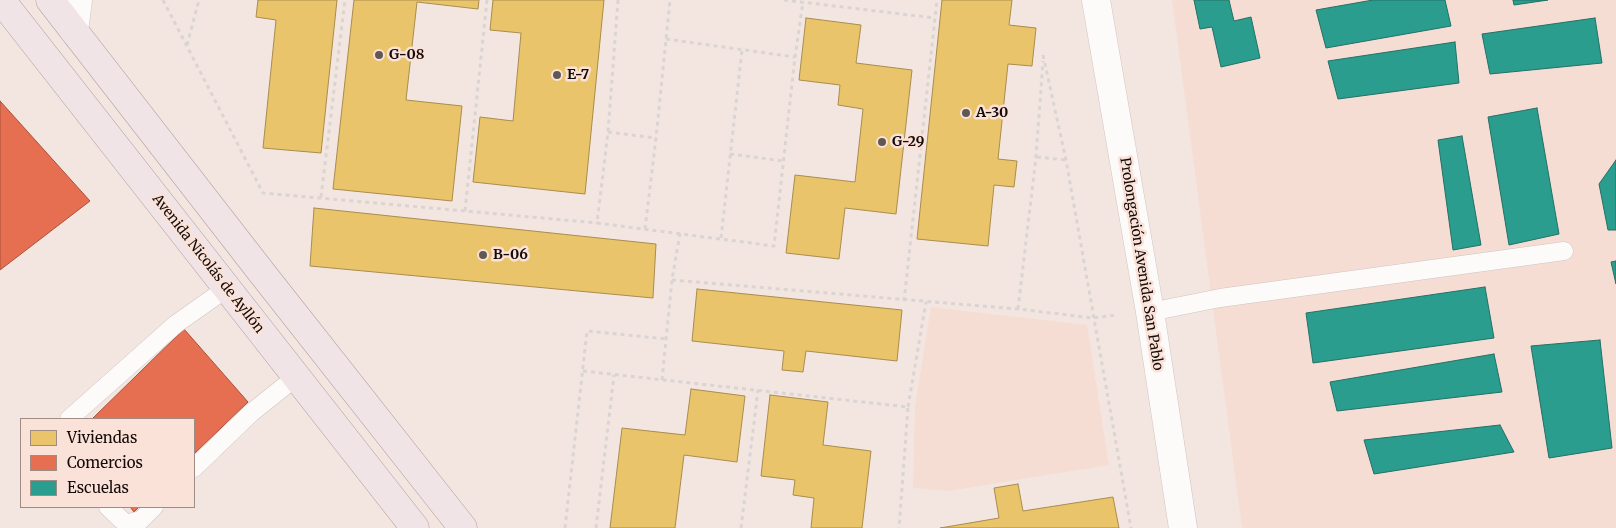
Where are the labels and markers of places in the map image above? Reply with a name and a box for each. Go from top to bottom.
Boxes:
place label: G-08 [389,47,424,63]
marker: G-08 [373,49,385,61]
place label: E-7 [567,67,589,83]
marker: E-7 [551,69,563,81]
place label: A-30 [976,105,1008,121]
marker: A-30 [960,107,972,119]
place label: G-29 [892,134,924,150]
marker: G-29 [876,136,888,148]
place label: B-06 [493,247,528,263]
marker: B-06 [477,249,489,261]

